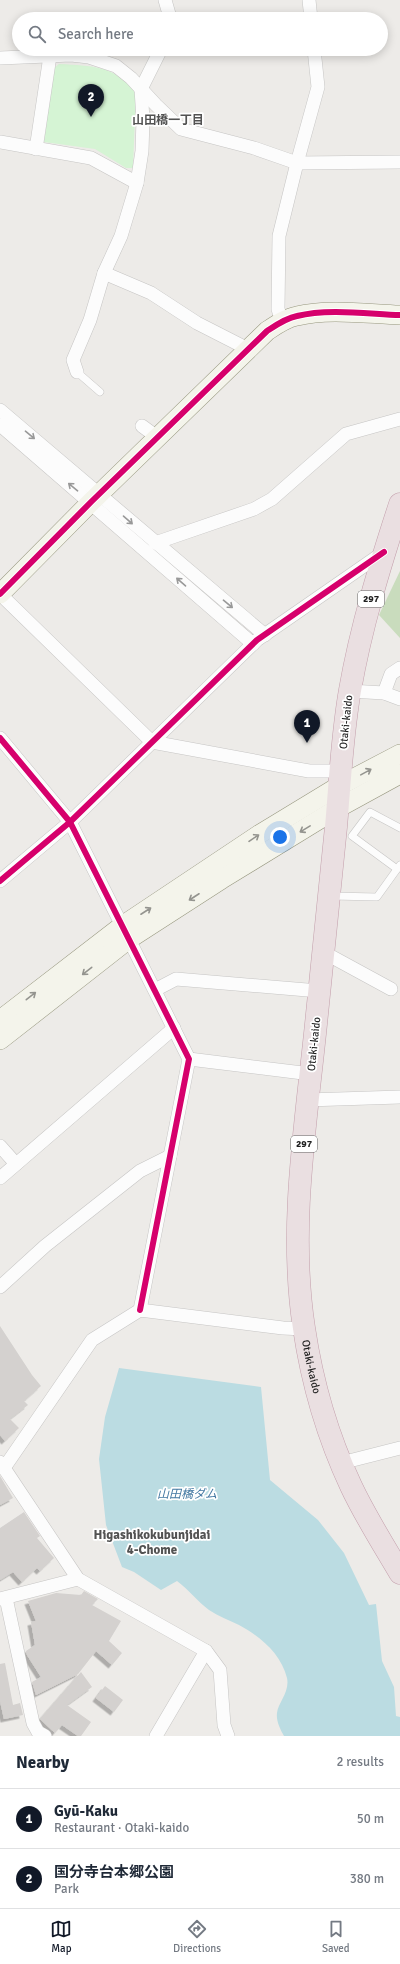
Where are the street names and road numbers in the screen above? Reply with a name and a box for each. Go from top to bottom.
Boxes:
road number: 297 [358,591,384,607]
street label: Otaki-kaido [337,694,355,750]
street label: Otaki-kaido [305,1016,323,1072]
road number: 297 [291,1136,317,1152]
street label: Otaki-kaido [299,1339,324,1395]

